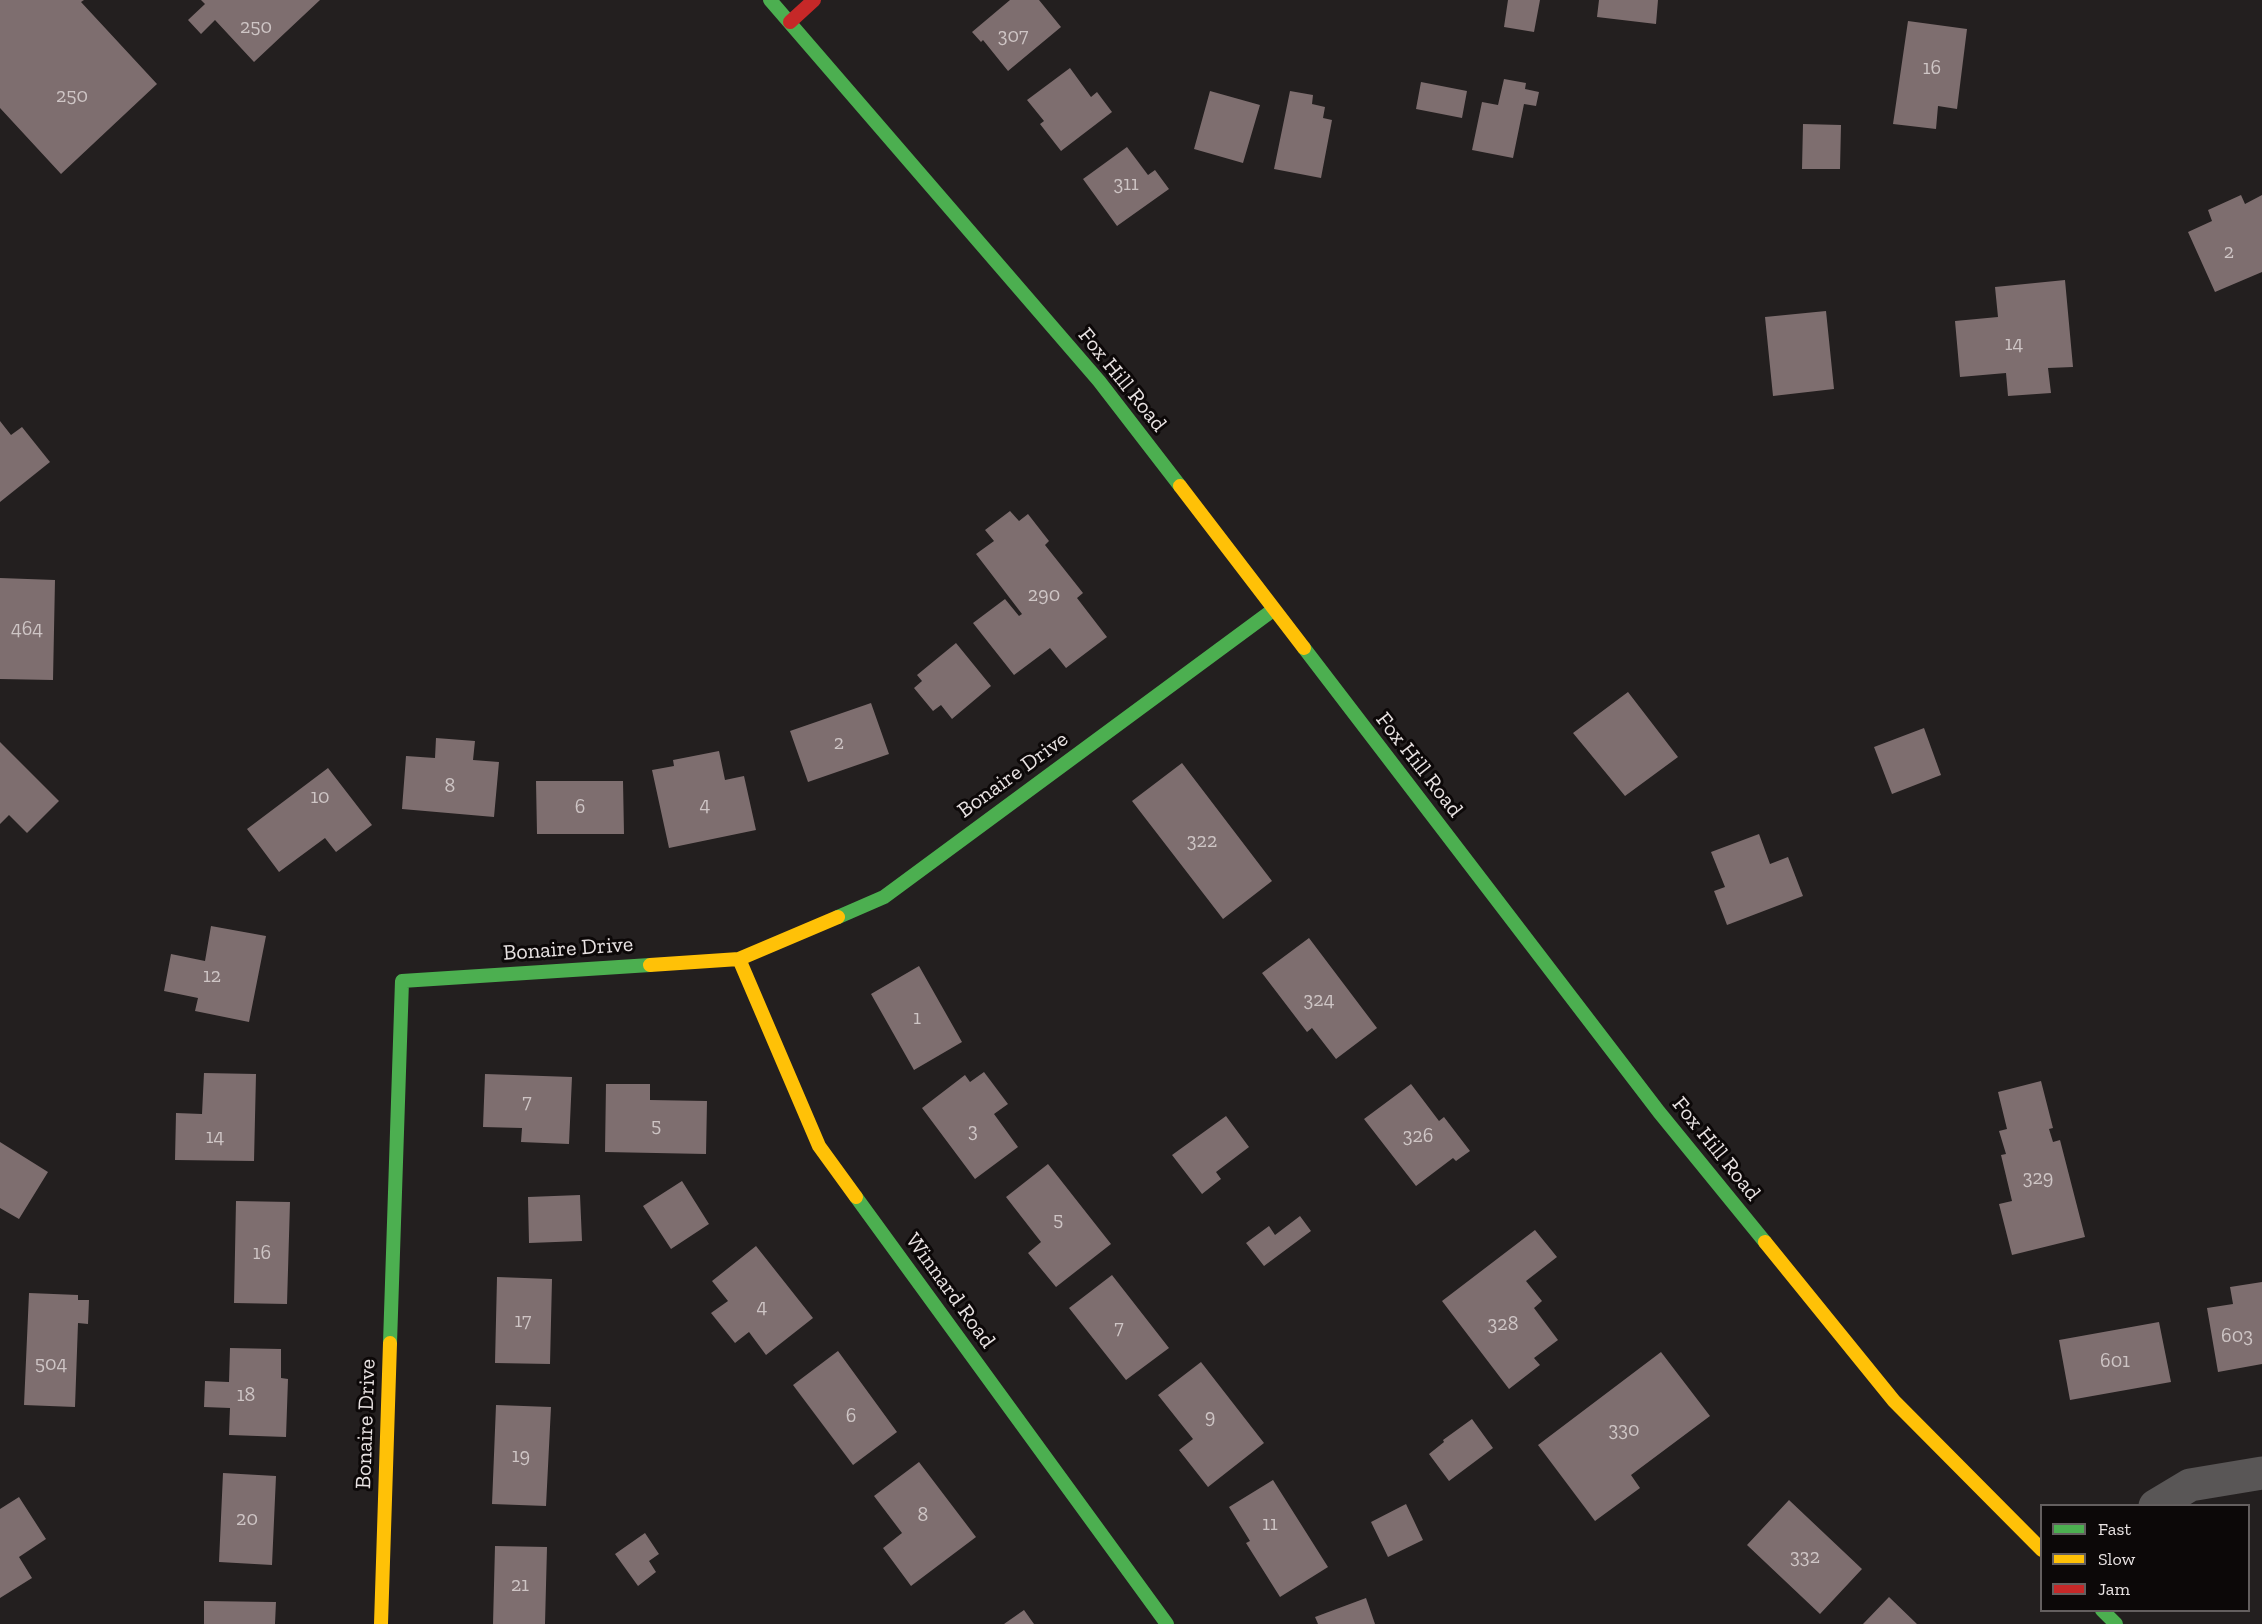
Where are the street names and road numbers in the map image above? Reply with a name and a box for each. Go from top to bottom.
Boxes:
street label: Fox Hill Road [1072,323,1172,437]
street label: Fox Hill Road [1370,707,1468,823]
street label: Bonaire Drive [953,726,1073,824]
street label: Bonaire Drive [502,931,634,967]
street label: Fox Hill Road [1666,1092,1766,1206]
street label: Winnard Road [899,1228,1001,1354]
street label: Bonaire Drive [351,1358,381,1490]

